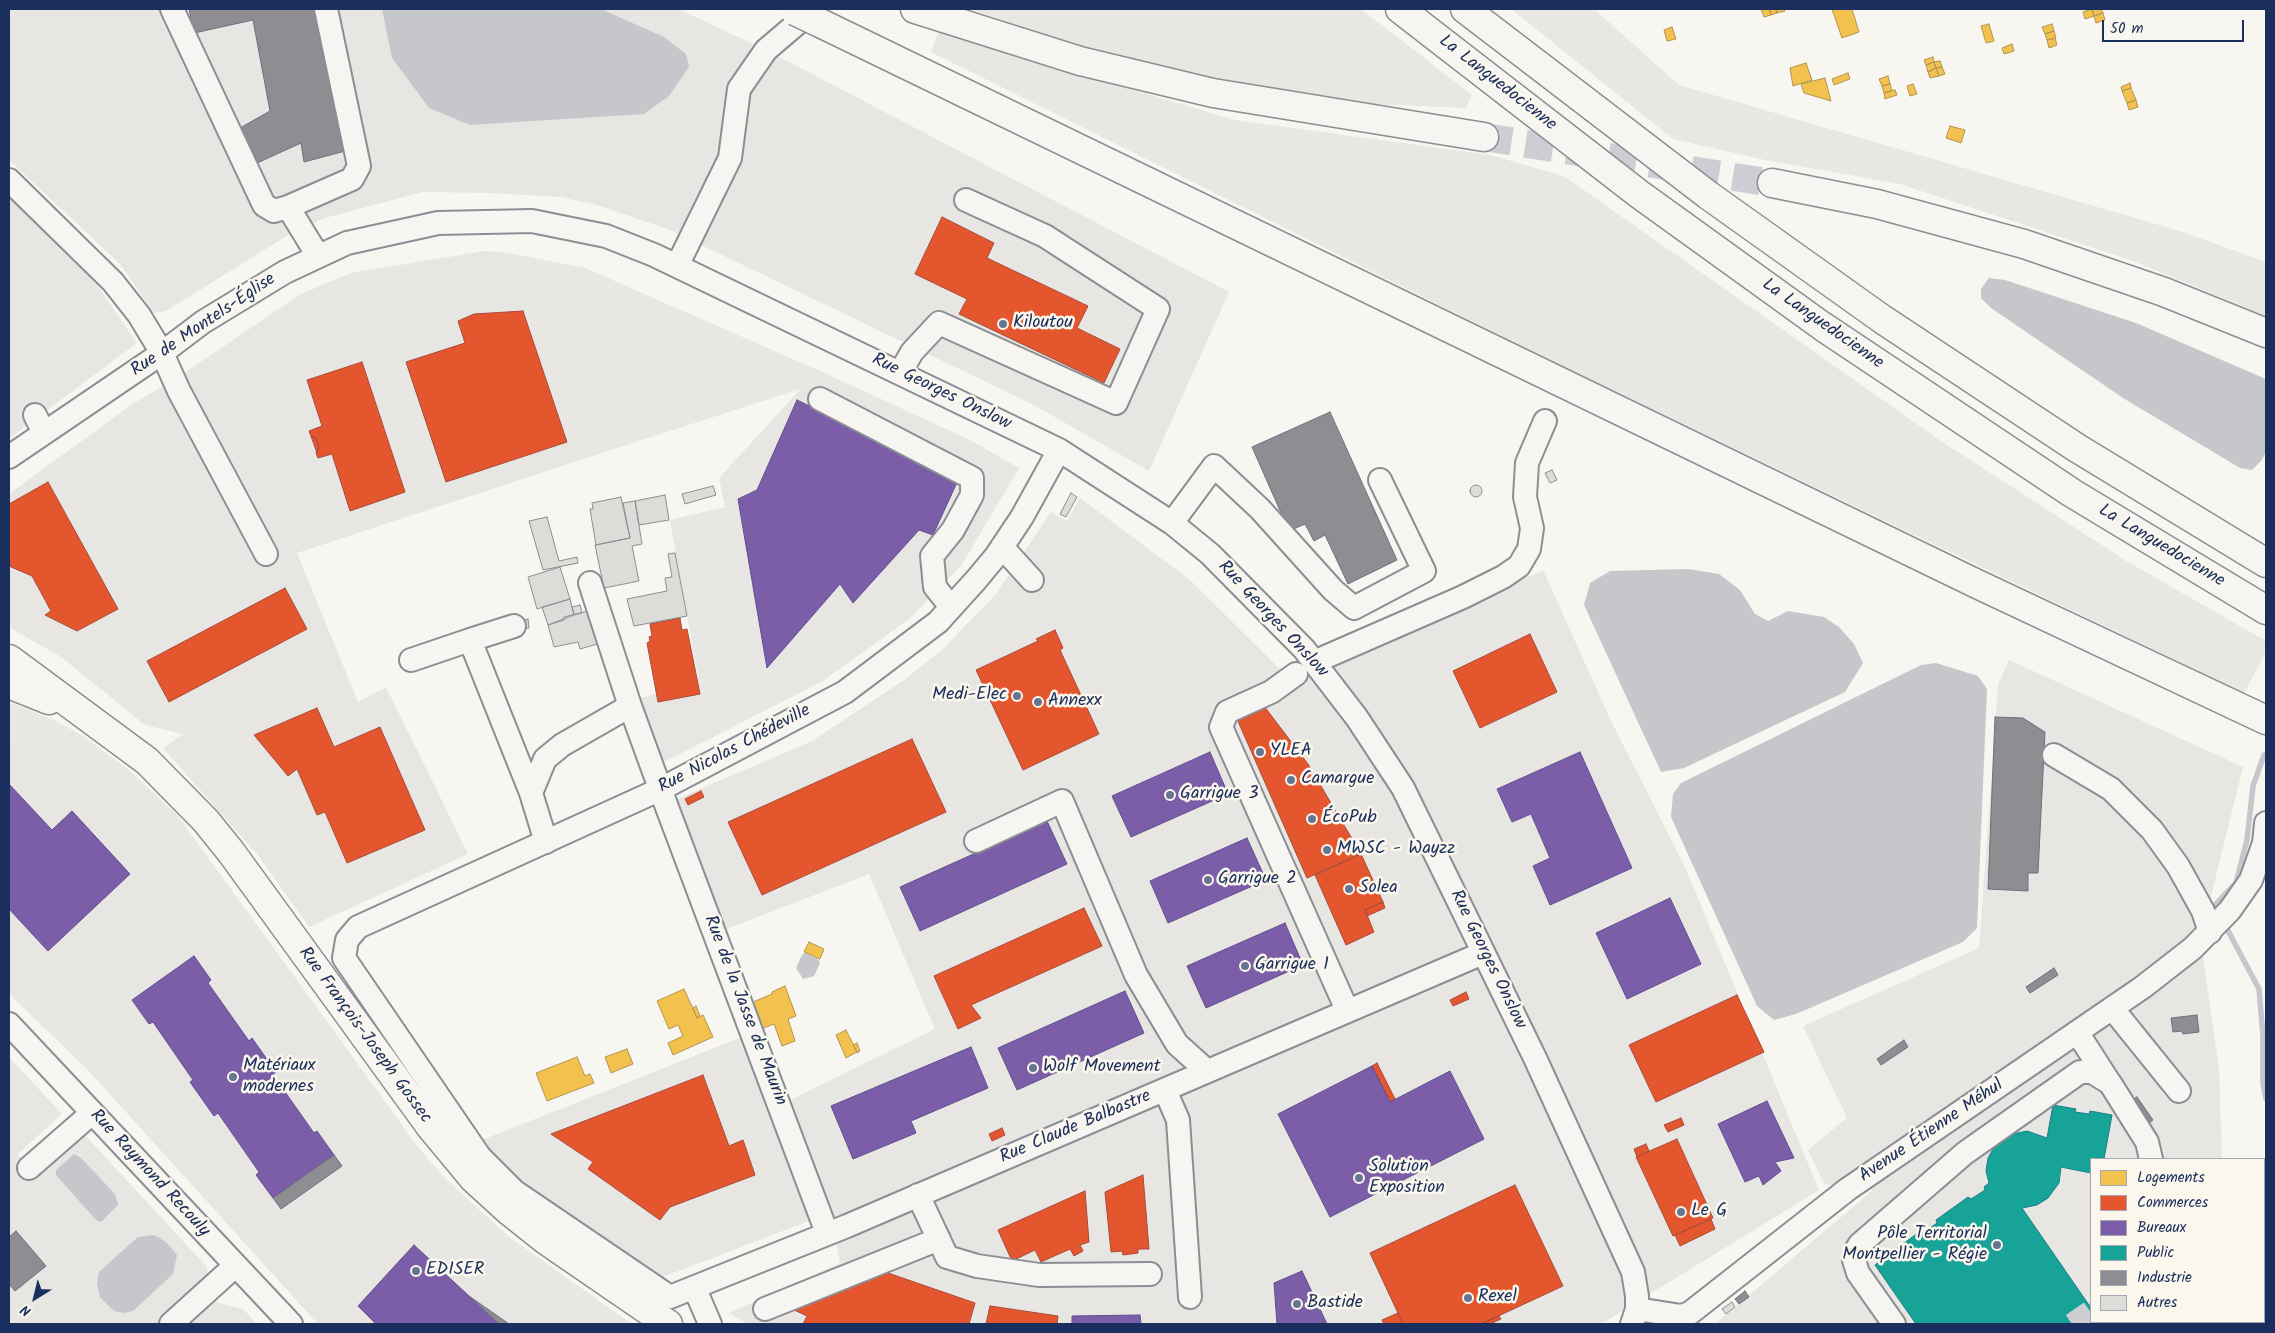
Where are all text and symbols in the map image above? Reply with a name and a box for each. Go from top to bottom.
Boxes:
scale bar [2105,10,2248,42]
text: 50 m [2110,17,2144,41]
street label: La Languedocienne [1434,31,1560,137]
street label: Rue de Montels-Église [128,270,280,382]
street label: La Languedocienne [1757,275,1887,375]
place label: Kiloutou [1013,313,1073,335]
marker: Kiloutou [997,318,1009,330]
street label: Rue Georges Onslow [868,350,1014,436]
street label: La Languedocienne [2094,501,2228,593]
street label: Rue Georges Onslow [1212,557,1332,683]
place label: Medi-Elec [932,685,1007,707]
marker: Medi-Elec [1011,690,1023,702]
place label: Annexx [1048,691,1102,713]
marker: Annexx [1032,696,1044,708]
street label: Rue Nicolas Chédeville [655,701,815,799]
place label: YLEA [1270,741,1312,763]
marker: YLEA [1254,746,1266,758]
place label: Camargue [1301,769,1374,791]
marker: Camargue [1285,774,1297,786]
place label: Garrigue 3 [1180,784,1258,806]
marker: Garrigue 3 [1164,789,1176,801]
place label: ÉcoPub [1322,808,1377,830]
marker: ÉcoPub [1306,813,1318,825]
place label: MWSC - Wayzz [1337,839,1455,861]
marker: MWSC - Wayzz [1321,844,1333,856]
place label: Garrigue 2 [1218,869,1297,891]
marker: Garrigue 2 [1202,874,1214,886]
place label: Solea [1359,878,1398,900]
marker: Solea [1343,883,1355,895]
street label: Rue Georges Onslow [1444,887,1530,1033]
street label: Rue de la Jasse de Maurin [698,913,790,1109]
street label: Rue François-Joseph Gossec [293,944,435,1128]
place label: Garrigue 1 [1255,955,1329,977]
marker: Garrigue 1 [1239,960,1251,972]
place label: Matériaux modernes [243,1056,316,1098]
place label: Wolf Movement [1043,1057,1161,1079]
marker: Wolf Movement [1027,1062,1039,1074]
marker: Matériaux modernes [227,1071,239,1083]
street label: Avenue Étienne Méhul [1856,1076,2008,1188]
street label: Rue Claude Balbastre [997,1086,1155,1170]
street label: Rue Raymond Recouly [84,1106,214,1242]
place label: Solution Exposition [1369,1157,1445,1200]
legend [2090,1158,2265,1323]
text: Logements [2137,1166,2205,1190]
marker: Solution Exposition [1353,1172,1365,1184]
text: Commerces [2137,1191,2208,1215]
place label: Le G [1691,1201,1727,1223]
marker: Le G [1675,1206,1687,1218]
text: Bureaux [2137,1216,2186,1240]
place label: Pôle Territorial Montpellier - Régie [1842,1224,1987,1266]
marker: Pôle Territorial Montpellier - Régie [1991,1239,2003,1251]
text: Public [2137,1241,2174,1265]
place label: EDISER [426,1260,484,1282]
marker: EDISER [410,1265,422,1277]
text: Industrie [2137,1266,2192,1290]
north arrow [10,1273,60,1323]
place label: Rexel [1478,1287,1517,1309]
text: Autres [2137,1291,2177,1315]
marker: Rexel [1462,1292,1474,1304]
place label: Bastide [1307,1293,1363,1315]
marker: Bastide [1291,1298,1303,1310]
text: N [16,1299,36,1322]

